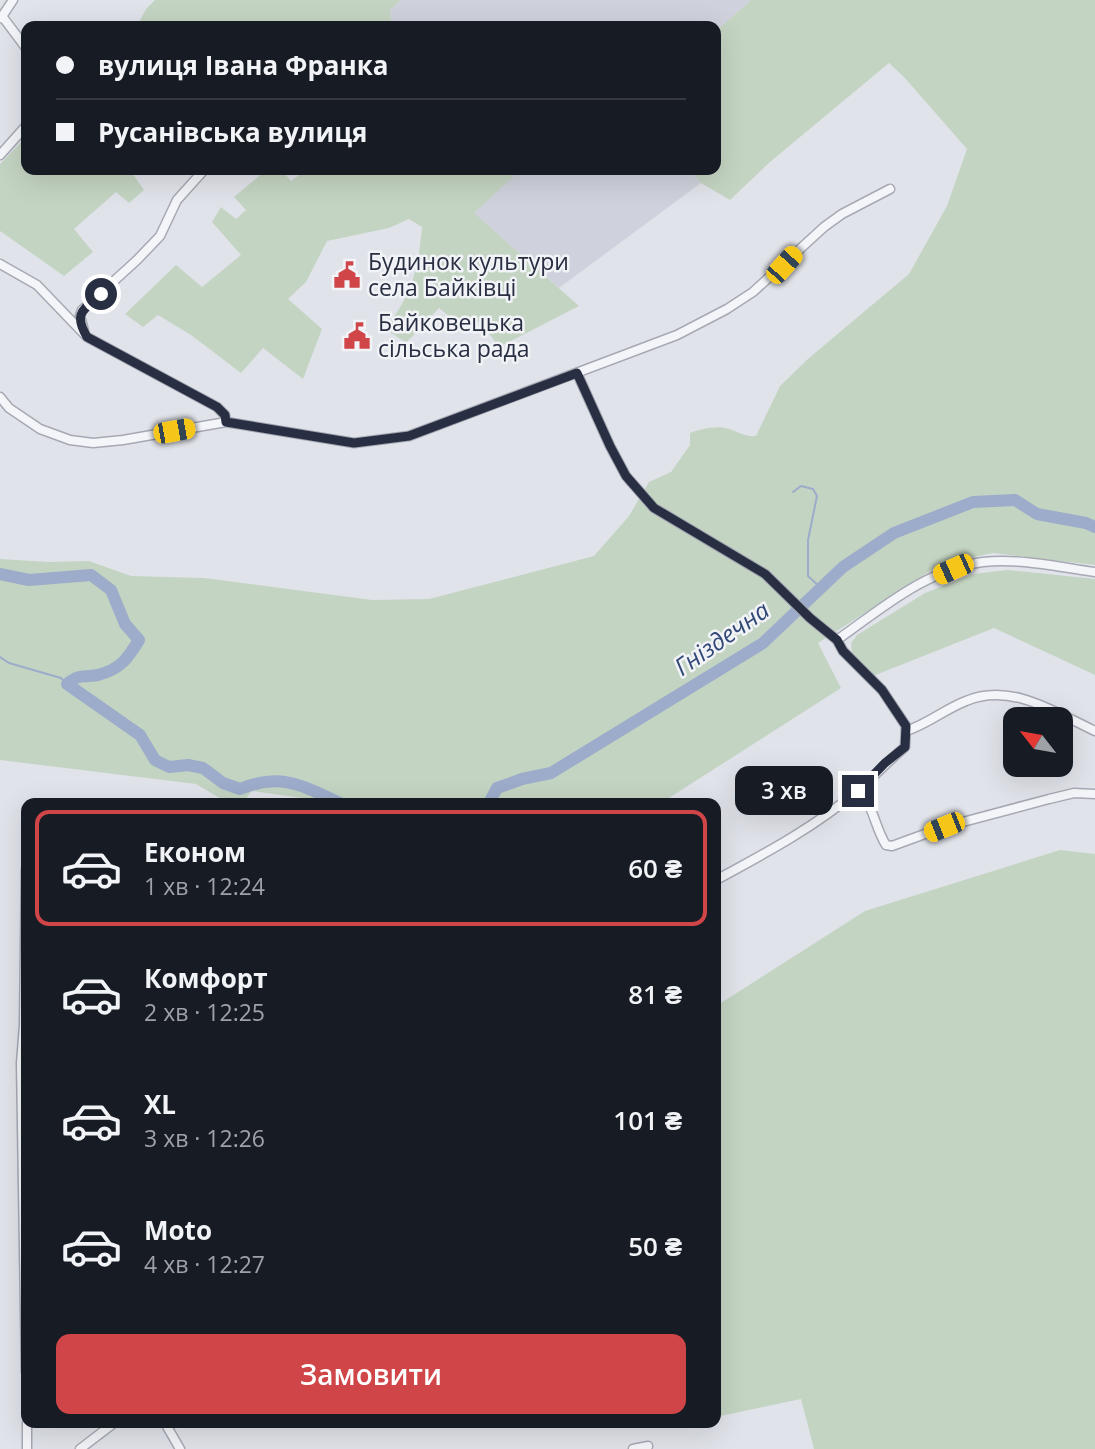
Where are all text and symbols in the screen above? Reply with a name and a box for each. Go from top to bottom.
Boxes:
text: вулиця Івана Франка [98,47,389,83]
text: Русанівська вулиця [98,114,368,150]
car [763,242,806,288]
place label: Будинок культури села Байківці [368,245,569,303]
public building icon: Будинок культури села Байківці [332,260,362,290]
route start [85,278,117,310]
place label: Байковецька сільська рада [378,306,530,364]
public building icon: Байковецька сільська рада [342,321,372,351]
car [152,417,197,445]
car [930,551,977,587]
water label: Гніздечна [667,593,776,683]
north arrow [1003,707,1073,777]
map controls [1003,707,1073,777]
callout: 3 хв [736,766,834,816]
text: 3 хв [761,774,807,806]
route end [842,775,874,807]
car [921,809,968,845]
text: Економ [144,834,246,870]
icon: car [60,837,123,900]
text: 60 ₴ [628,850,682,886]
text: 1 хв · 12:24 [144,870,265,902]
text: Комфорт [144,960,268,996]
icon: car [60,963,123,1026]
text: 81 ₴ [628,976,682,1012]
text: 2 хв · 12:25 [144,996,265,1028]
text: XL [144,1086,176,1122]
icon: car [60,1089,123,1152]
text: 101 ₴ [613,1102,682,1138]
text: 3 хв · 12:26 [144,1122,265,1154]
text: Moto [144,1212,212,1248]
icon: car [60,1215,123,1278]
text: 50 ₴ [628,1228,682,1264]
text: 4 хв · 12:27 [144,1248,265,1280]
button: Замовити [56,1334,686,1414]

